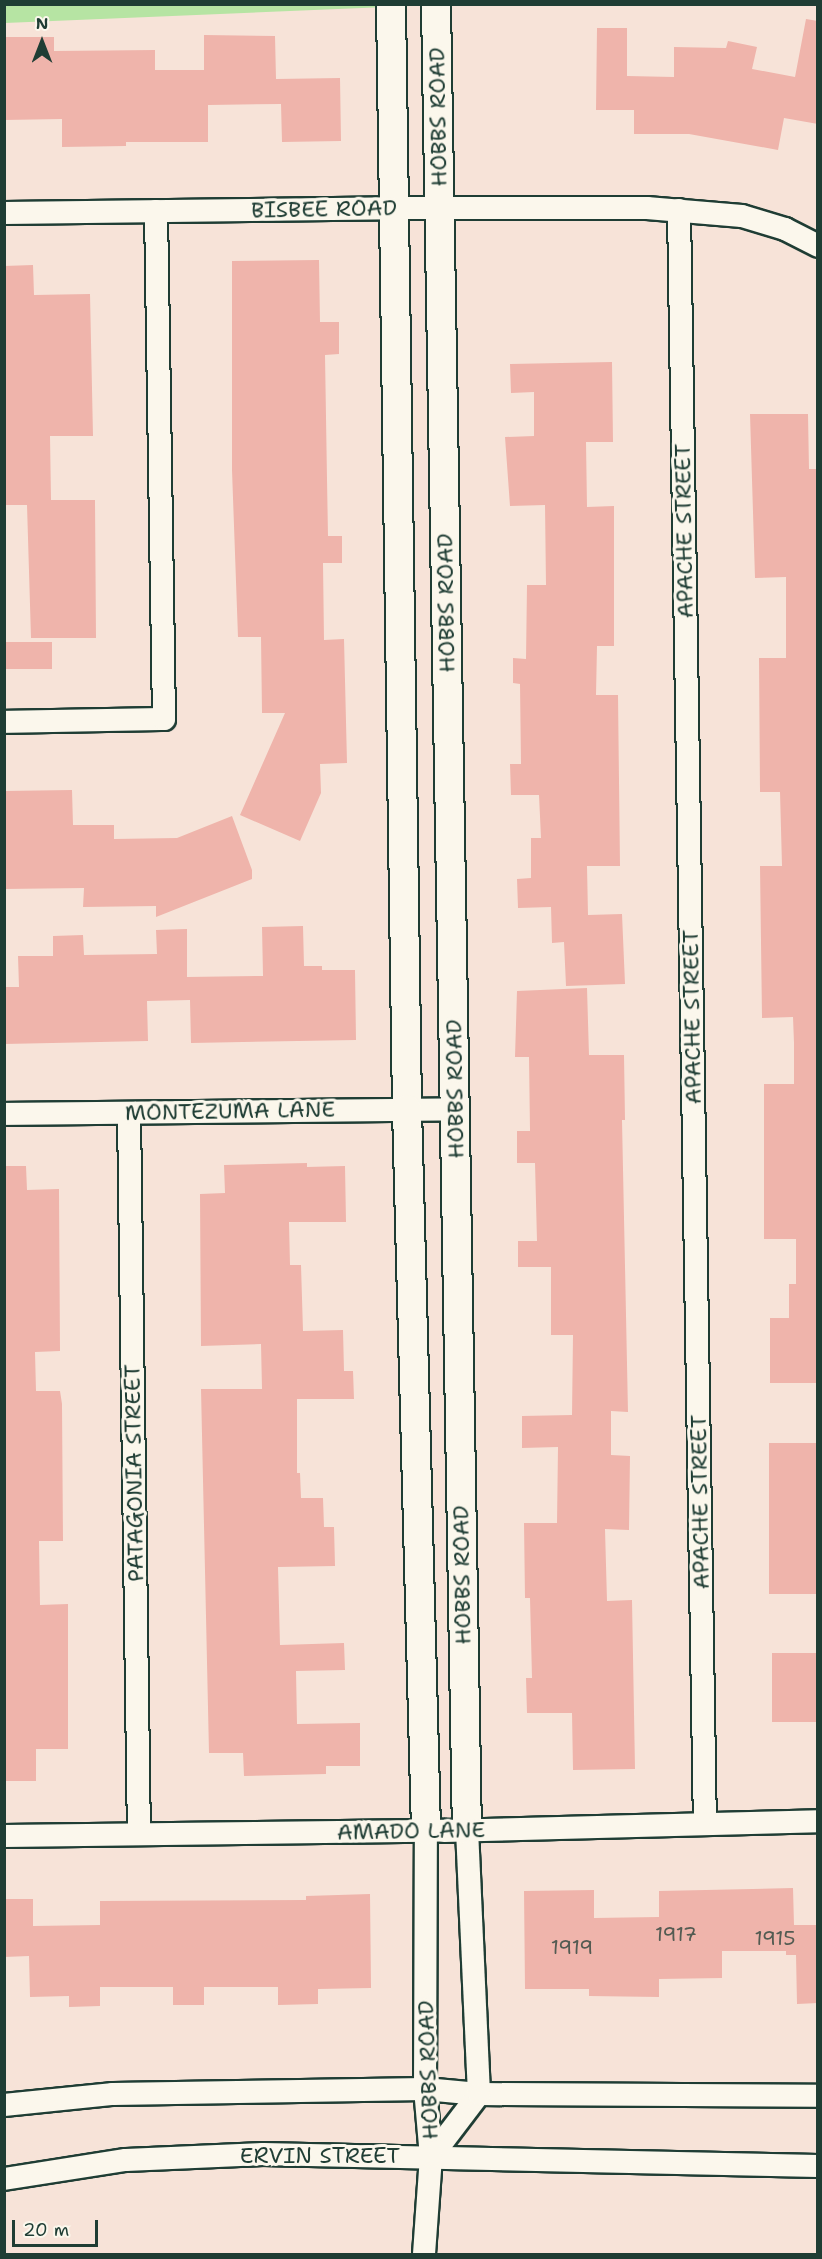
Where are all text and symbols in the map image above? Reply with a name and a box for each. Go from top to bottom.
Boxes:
north arrow [12,12,72,72]
text: N [36,13,48,34]
street label: HOBBS ROAD [424,47,452,187]
street label: BISBEE ROAD [251,195,397,223]
street label: APACHE STREET [669,443,699,619]
street label: HOBBS ROAD [432,533,460,673]
street label: APACHE STREET [677,929,707,1105]
street label: HOBBS ROAD [441,1019,469,1159]
street label: MONTEZUMA LANE [125,1096,335,1126]
street label: PATAGONIA STREET [119,1364,149,1582]
street label: APACHE STREET [685,1414,715,1590]
street label: HOBBS ROAD [448,1505,476,1645]
street label: AMADO LANE [337,1817,485,1845]
house number: 1917 [655,1922,697,1946]
house number: 1915 [754,1926,796,1950]
house number: 1919 [551,1935,593,1959]
street label: HOBBS ROAD [412,2000,444,2140]
street label: ERVIN STREET [240,2143,400,2169]
scale bar [15,2208,100,2246]
text: 20 m [23,2218,69,2242]

